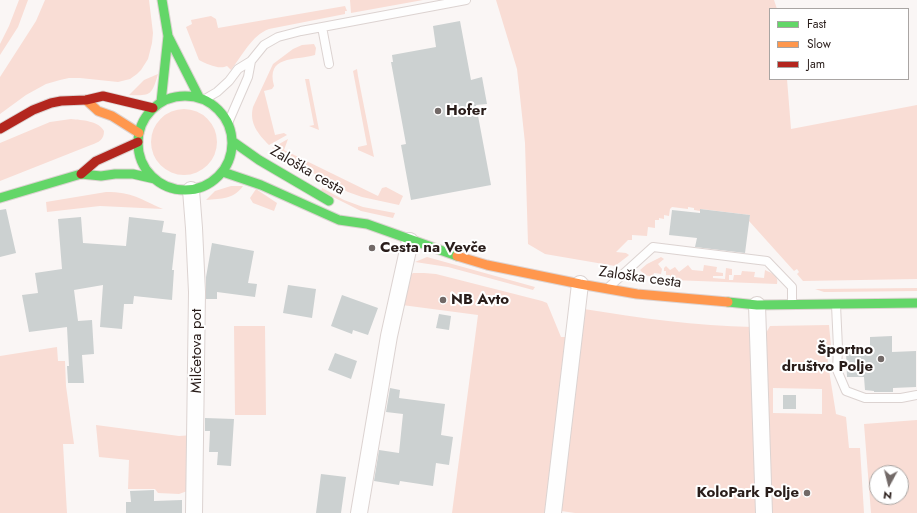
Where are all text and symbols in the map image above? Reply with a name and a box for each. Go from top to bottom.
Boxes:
legend [769,8,909,80]
text: Fast [807,15,826,33]
text: Slow [807,35,831,53]
text: Jam [807,55,825,73]
place label: Hofer [446,102,487,120]
marker: Hofer [433,106,443,116]
street label: Zaloška cesta [266,142,348,200]
place label: Cesta na Vevče [380,239,486,257]
marker: Cesta na Vevče [367,243,377,253]
street label: Zaloška cesta [598,263,682,293]
place label: NB Avto [451,291,509,309]
marker: NB Avto [438,295,448,305]
street label: Milčetova pot [188,309,206,393]
place label: Športno društvo Polje [782,341,873,376]
marker: Športno društvo Polje [876,354,886,364]
north arrow [869,465,909,505]
place label: KoloPark Polje [696,484,799,502]
text: N [882,487,893,504]
marker: KoloPark Polje [802,488,812,498]

